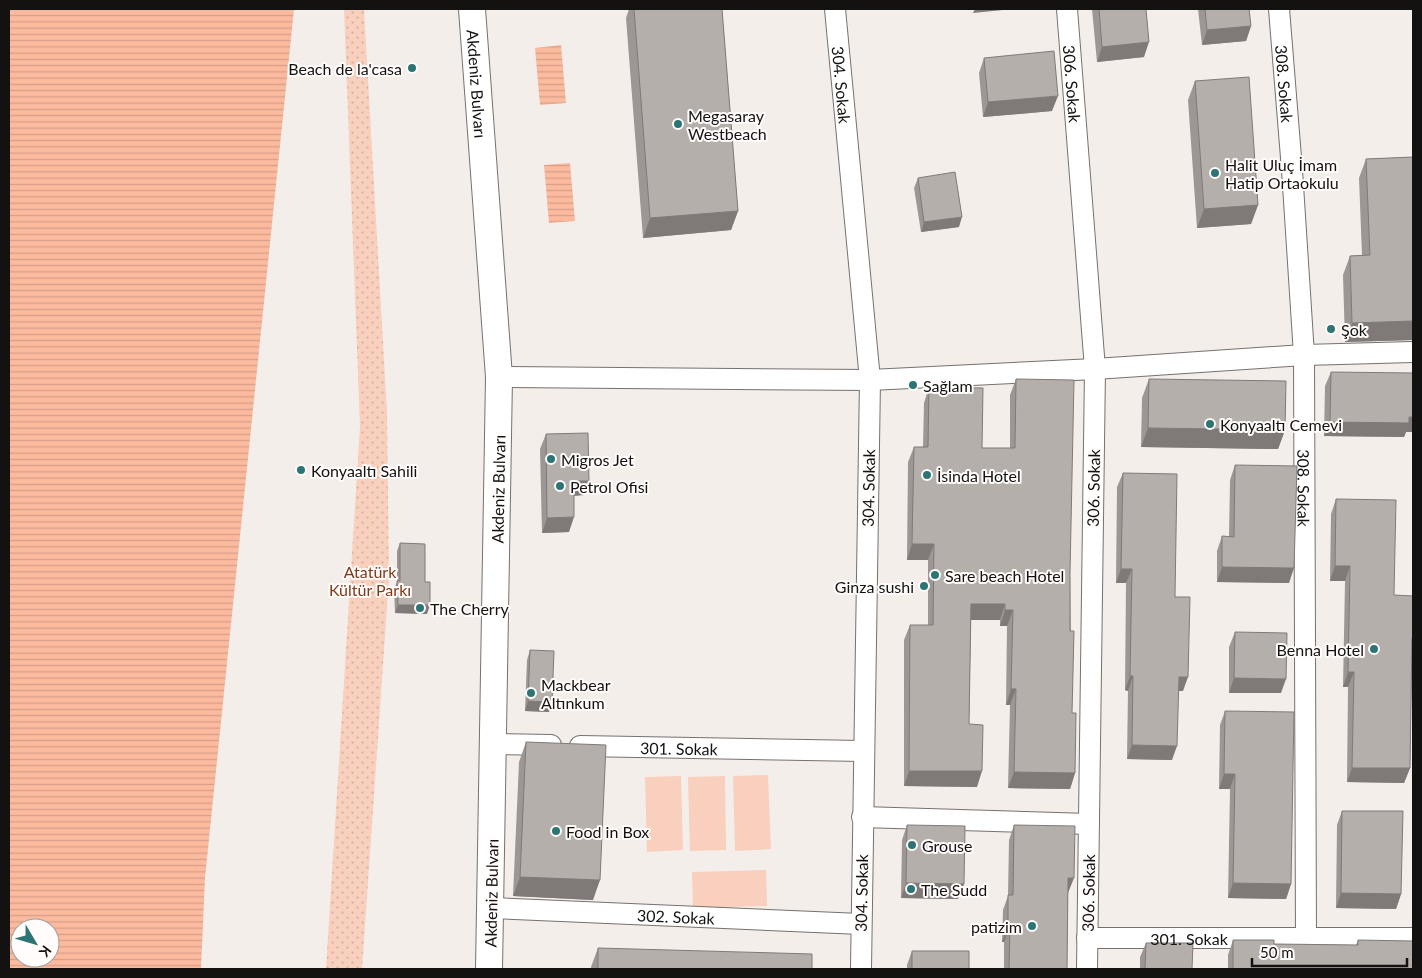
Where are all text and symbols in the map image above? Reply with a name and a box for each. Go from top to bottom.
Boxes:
street label: Akdeniz Bulvarı [464,29,491,139]
street label: 306. Sokak [1060,44,1085,124]
street label: 308. Sokak [1272,44,1298,124]
street label: 304. Sokak [829,45,855,125]
place label: Beach de la'casa [288,59,402,78]
marker: Beach de la'casa [406,62,418,74]
place label: Megasaray Westbeach [688,106,767,143]
marker: Megasaray Westbeach [672,118,684,130]
place label: Halit Uluç İmam Hatip Ortaokulu [1225,155,1339,192]
marker: Halit Uluç İmam Hatip Ortaokulu [1209,167,1221,179]
place label: Şok [1341,320,1368,339]
marker: Şok [1325,323,1337,335]
place label: Sağlam [923,376,973,395]
marker: Sağlam [907,379,919,391]
place label: Konyaaltı Cemevi [1220,415,1342,434]
marker: Konyaaltı Cemevi [1204,418,1216,430]
street label: Akdeniz Bulvarı [488,435,508,543]
street label: 304. Sokak [858,448,878,527]
street label: 306. Sokak [1083,448,1103,527]
street label: 308. Sokak [1295,449,1314,528]
place label: Migros Jet [561,450,634,469]
marker: Migros Jet [545,453,557,465]
place label: Konyaaltı Sahili [311,461,417,480]
marker: Konyaaltı Sahili [295,464,307,476]
place label: İsinda Hotel [937,466,1021,485]
marker: İsinda Hotel [921,469,933,481]
place label: Petrol Ofisi [570,477,648,496]
marker: Petrol Ofisi [554,480,566,492]
park label: Atatürk Kültür Parkı [329,562,411,599]
place label: Sare beach Hotel [945,566,1064,585]
marker: Sare beach Hotel [929,569,941,581]
place label: Ginza sushi [835,577,914,596]
marker: Ginza sushi [918,580,930,592]
place label: The Cherry [430,599,509,618]
marker: The Cherry [414,602,426,614]
place label: Benna Hotel [1277,640,1364,659]
marker: Benna Hotel [1368,643,1380,655]
place label: Mackbear Altınkum [541,675,611,712]
marker: Mackbear Altınkum [525,687,537,699]
street label: 301. Sokak [640,738,719,758]
place label: Food in Box [566,822,649,841]
marker: Food in Box [550,825,562,837]
place label: Grouse [922,836,972,855]
street label: Akdeniz Bulvarı [481,839,501,947]
marker: Grouse [906,839,918,851]
street label: 304. Sokak [851,853,871,932]
street label: 306. Sokak [1078,853,1098,932]
place label: The Sudd [921,880,987,899]
marker: The Sudd [905,883,917,895]
street label: 302. Sokak [637,905,716,927]
place label: patizim [971,917,1022,936]
north arrow [10,918,60,968]
marker: patizim [1026,920,1038,932]
street label: 301. Sokak [1150,929,1229,948]
scale bar [1252,936,1407,968]
text: K [36,942,55,961]
text: 50 m [1260,943,1294,961]

